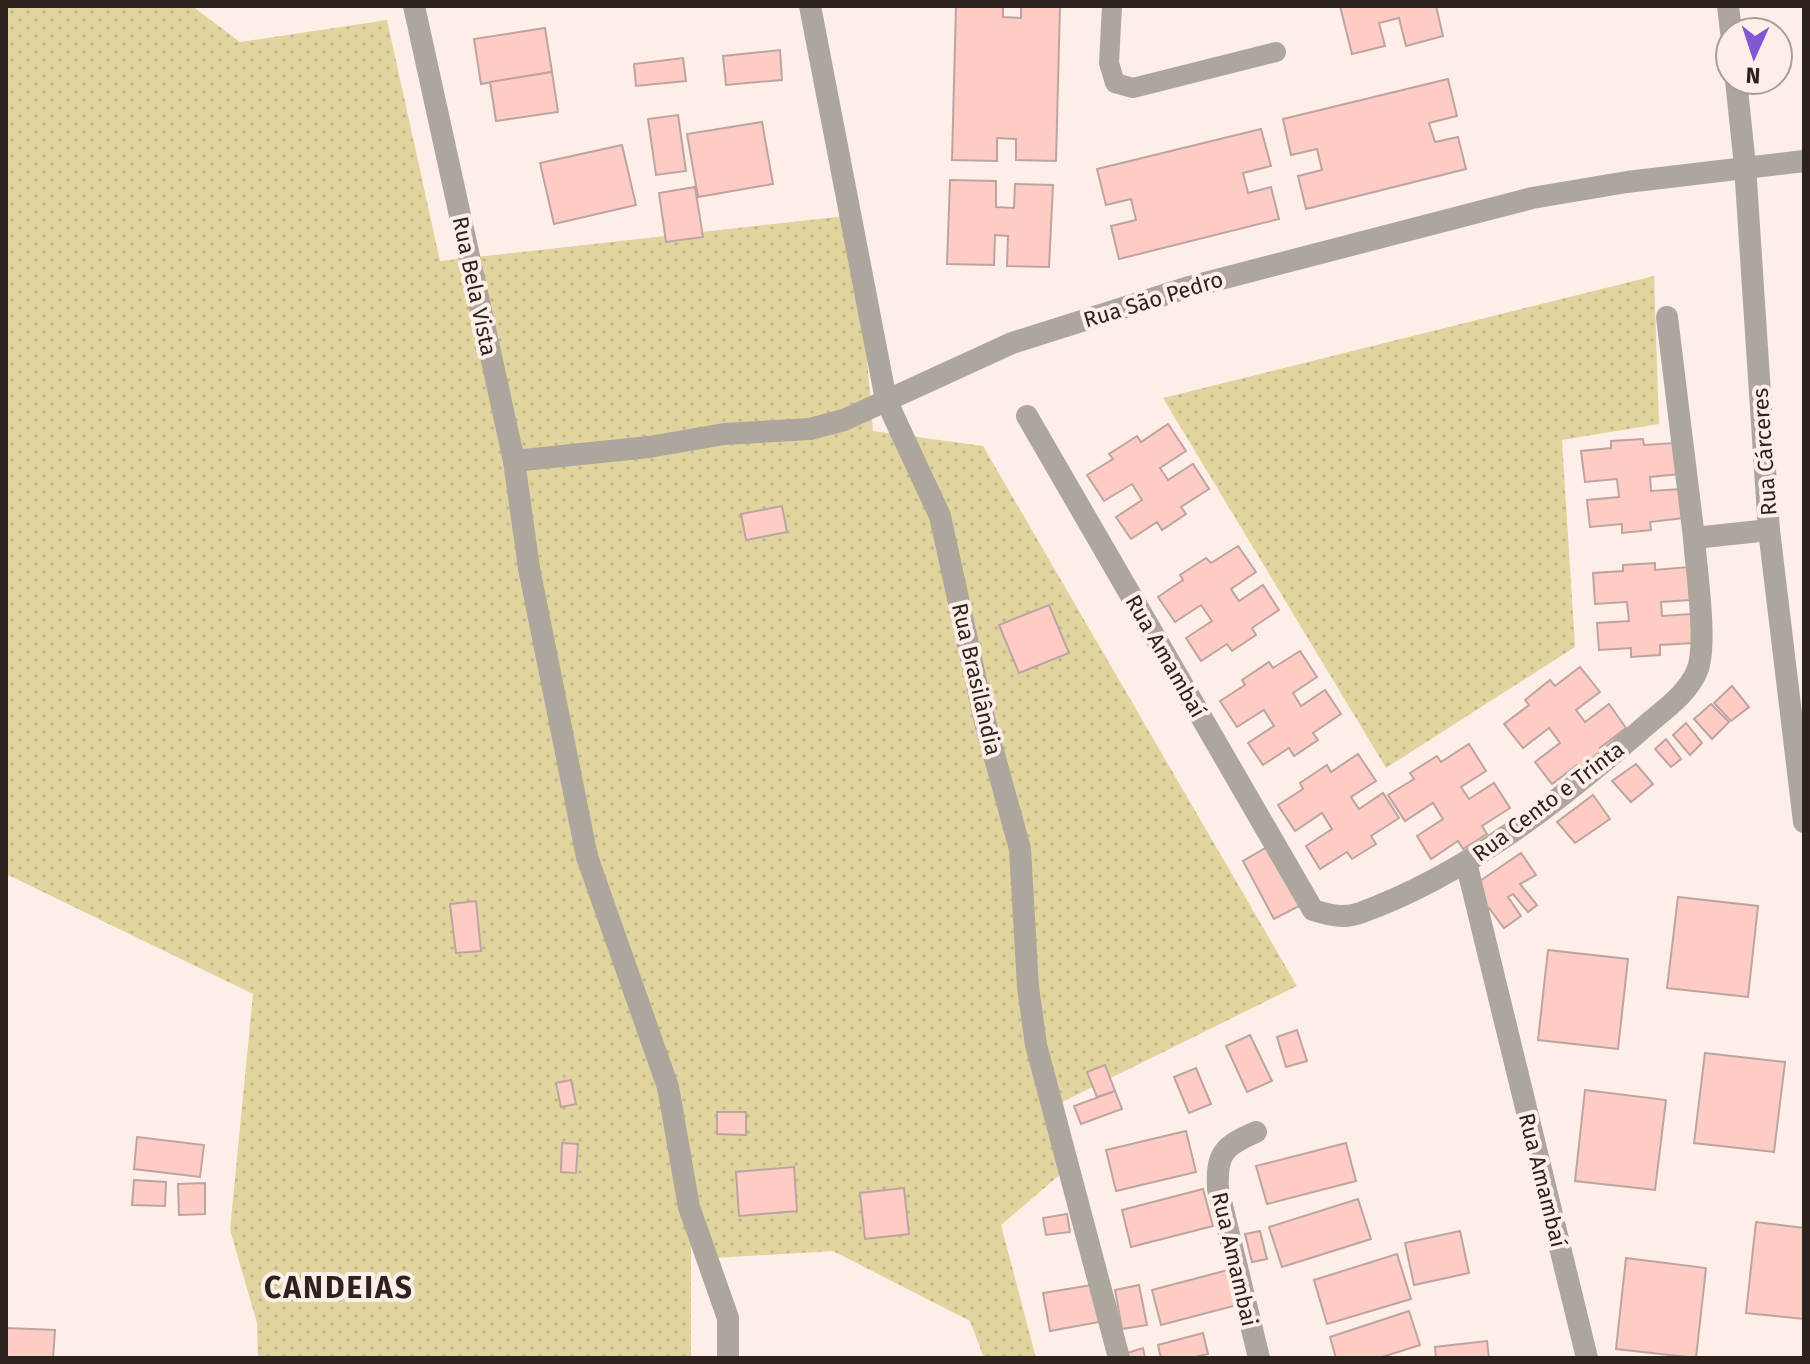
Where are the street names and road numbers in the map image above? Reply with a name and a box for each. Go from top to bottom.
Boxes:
street label: Rua Bela Vista [447,214,502,358]
street label: Rua São Pedro [1080,265,1226,334]
street label: Rua Cárceres [1747,387,1782,517]
street label: Rua Amambaí [1120,590,1212,722]
street label: Rua Brasilândia [946,600,1007,758]
street label: Rua Cento e Trinta [1467,736,1629,867]
street label: Rua Amambaí [1513,1110,1572,1250]
street label: Rua Amambai [1206,1189,1263,1329]

